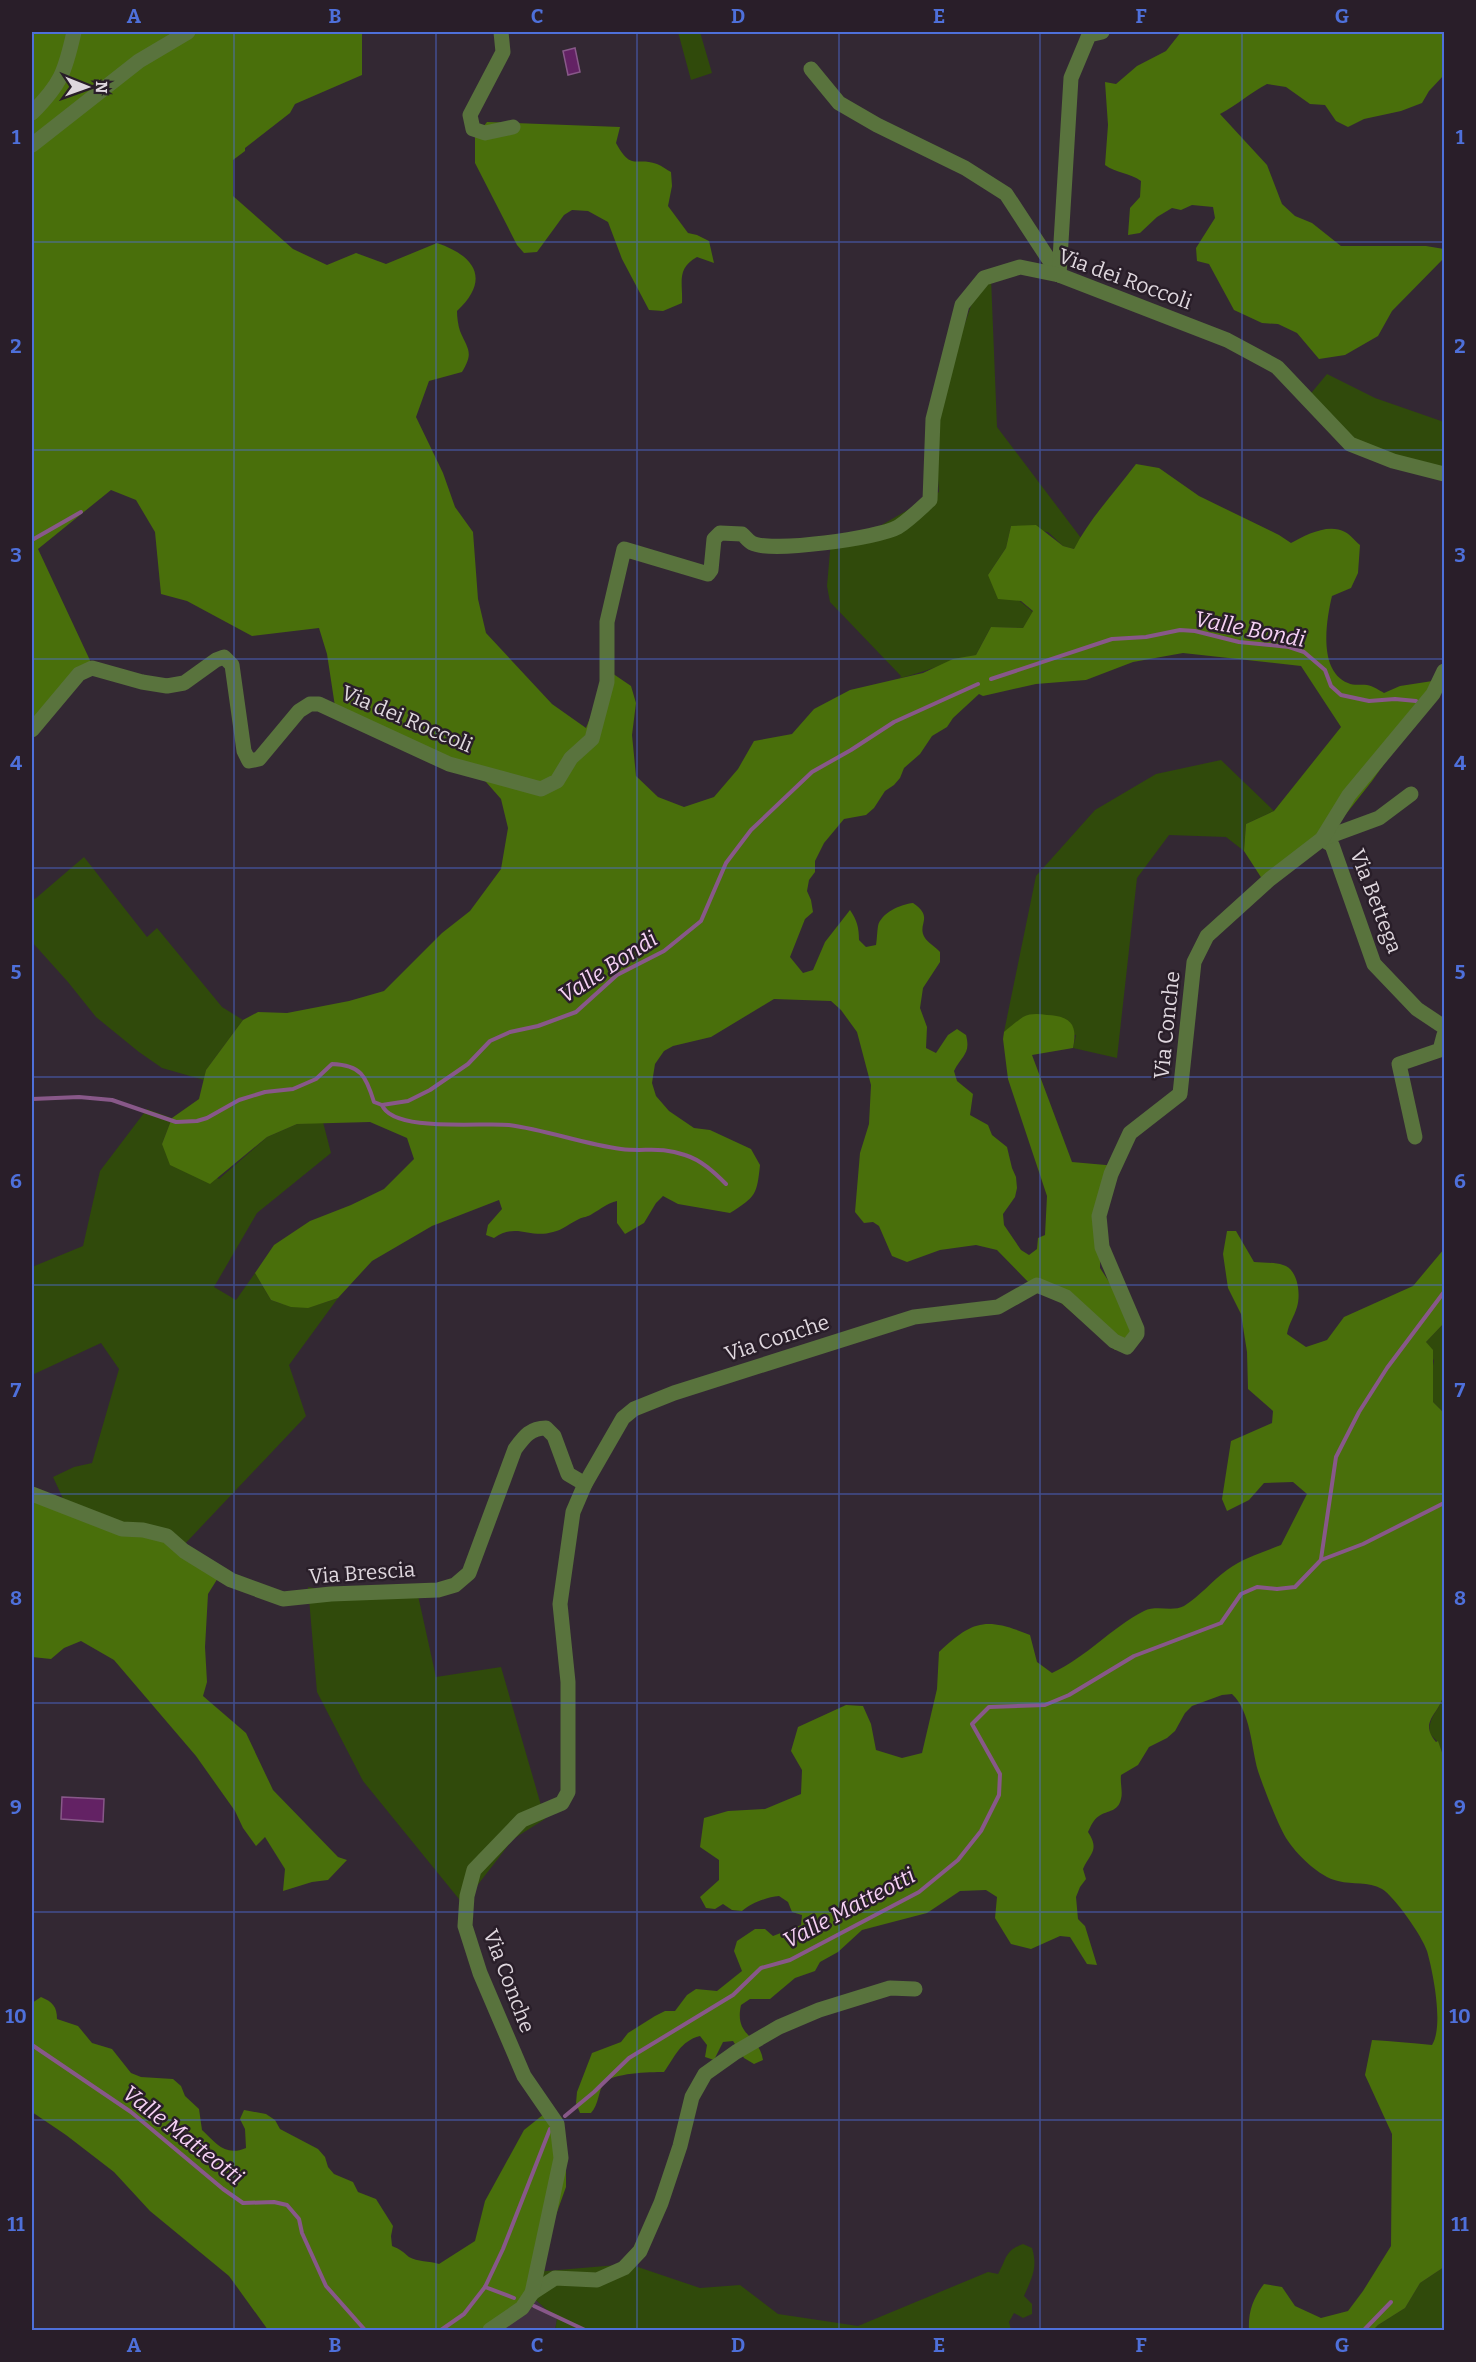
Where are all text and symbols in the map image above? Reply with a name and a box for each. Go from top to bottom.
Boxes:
text: A [127,4,142,28]
text: B [329,4,342,28]
text: C [531,4,543,28]
text: D [731,4,745,28]
text: E [933,4,945,28]
text: F [1135,4,1147,28]
text: G [1335,4,1349,28]
north arrow [57,57,117,117]
text: N [92,81,111,94]
text: 1 [12,125,21,149]
text: 1 [1456,125,1465,149]
street label: Via dei Roccoli [1055,243,1195,315]
text: 2 [10,334,22,358]
text: 2 [1454,334,1466,358]
text: 3 [10,543,22,567]
text: 3 [1454,543,1466,567]
water label: Valle Bondi [1192,605,1308,653]
street label: Via dei Roccoli [337,680,477,758]
text: 4 [10,751,22,775]
text: 4 [1454,751,1466,775]
street label: Via Bettega [1344,845,1408,957]
water label: Valle Bondi [554,925,662,1009]
text: 5 [11,960,22,984]
text: 5 [1455,960,1466,984]
street label: Via Conche [1148,970,1186,1080]
text: 6 [10,1169,22,1193]
text: 6 [1454,1169,1466,1193]
street label: Via Conche [721,1309,833,1367]
text: 7 [11,1378,22,1402]
text: 7 [1455,1378,1466,1402]
street label: Via Brescia [308,1556,417,1590]
text: 8 [10,1586,22,1610]
text: 8 [1454,1586,1466,1610]
text: 9 [10,1795,22,1819]
text: 9 [1454,1795,1466,1819]
water label: Valle Matteotti [778,1862,920,1954]
street label: Via Conche [477,1926,541,2036]
text: 10 [5,2004,27,2028]
text: 10 [1449,2004,1471,2028]
water label: Valle Matteotti [117,2079,249,2191]
text: 11 [7,2212,25,2236]
text: 11 [1451,2212,1469,2236]
text: A [127,2333,142,2357]
text: B [329,2333,342,2357]
text: C [531,2333,543,2357]
text: D [731,2333,745,2357]
text: E [933,2333,945,2357]
text: F [1135,2333,1147,2357]
text: G [1335,2333,1349,2357]

